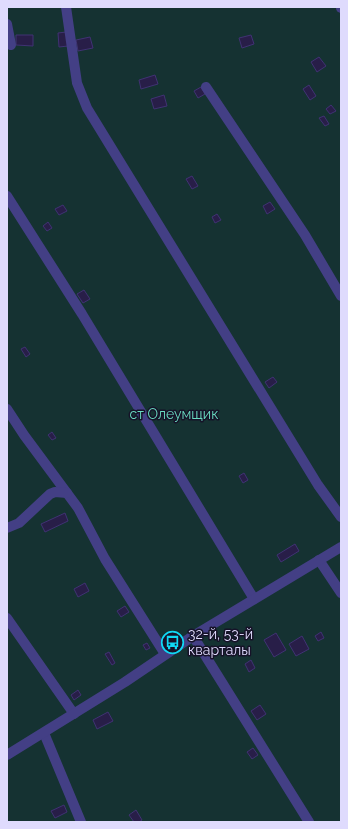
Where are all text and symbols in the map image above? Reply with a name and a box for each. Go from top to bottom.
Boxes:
park label: ст Олеумщик [130,406,218,422]
place label: 32-й, 53-й кварталы [188,626,253,658]
bus stop icon: 32-й, 53-й кварталы [160,629,186,655]

